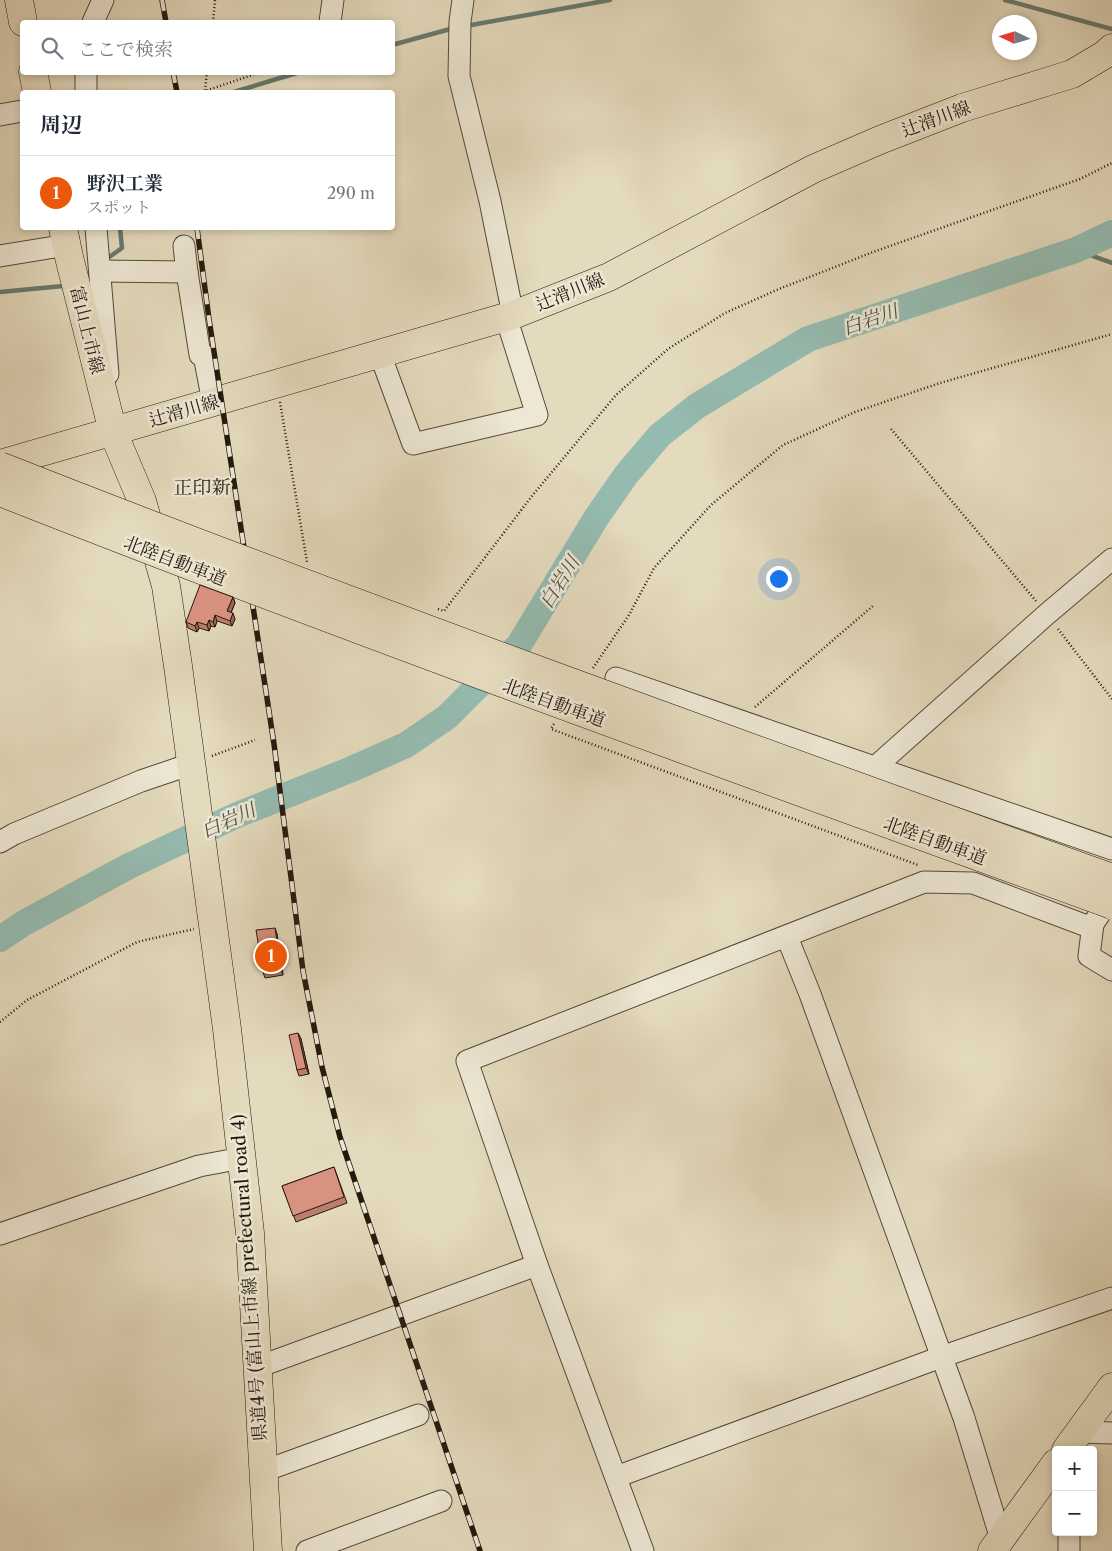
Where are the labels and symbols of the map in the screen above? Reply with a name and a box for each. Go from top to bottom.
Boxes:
north arrow [992,15,1037,60]
street label: 辻滑川線 [898,96,974,142]
street label: 辻滑川線 [533,268,607,316]
street label: 富山上市線 [65,284,109,376]
water label: 白岩川 [839,299,903,340]
street label: 辻滑川線 [146,391,222,431]
district label: 正印新 [173,476,231,499]
street label: 北陸自動車道 [121,531,229,591]
water label: 白岩川 [535,550,585,613]
your location [766,566,792,592]
street label: 北陸自動車道 [499,674,609,732]
water label: 白岩川 [197,798,261,843]
street label: 北陸自動車道 [880,812,990,870]
pin: 1 [255,937,287,975]
street label: 県道4号 (富山上市線 prefectural road 4) [227,1114,271,1442]

